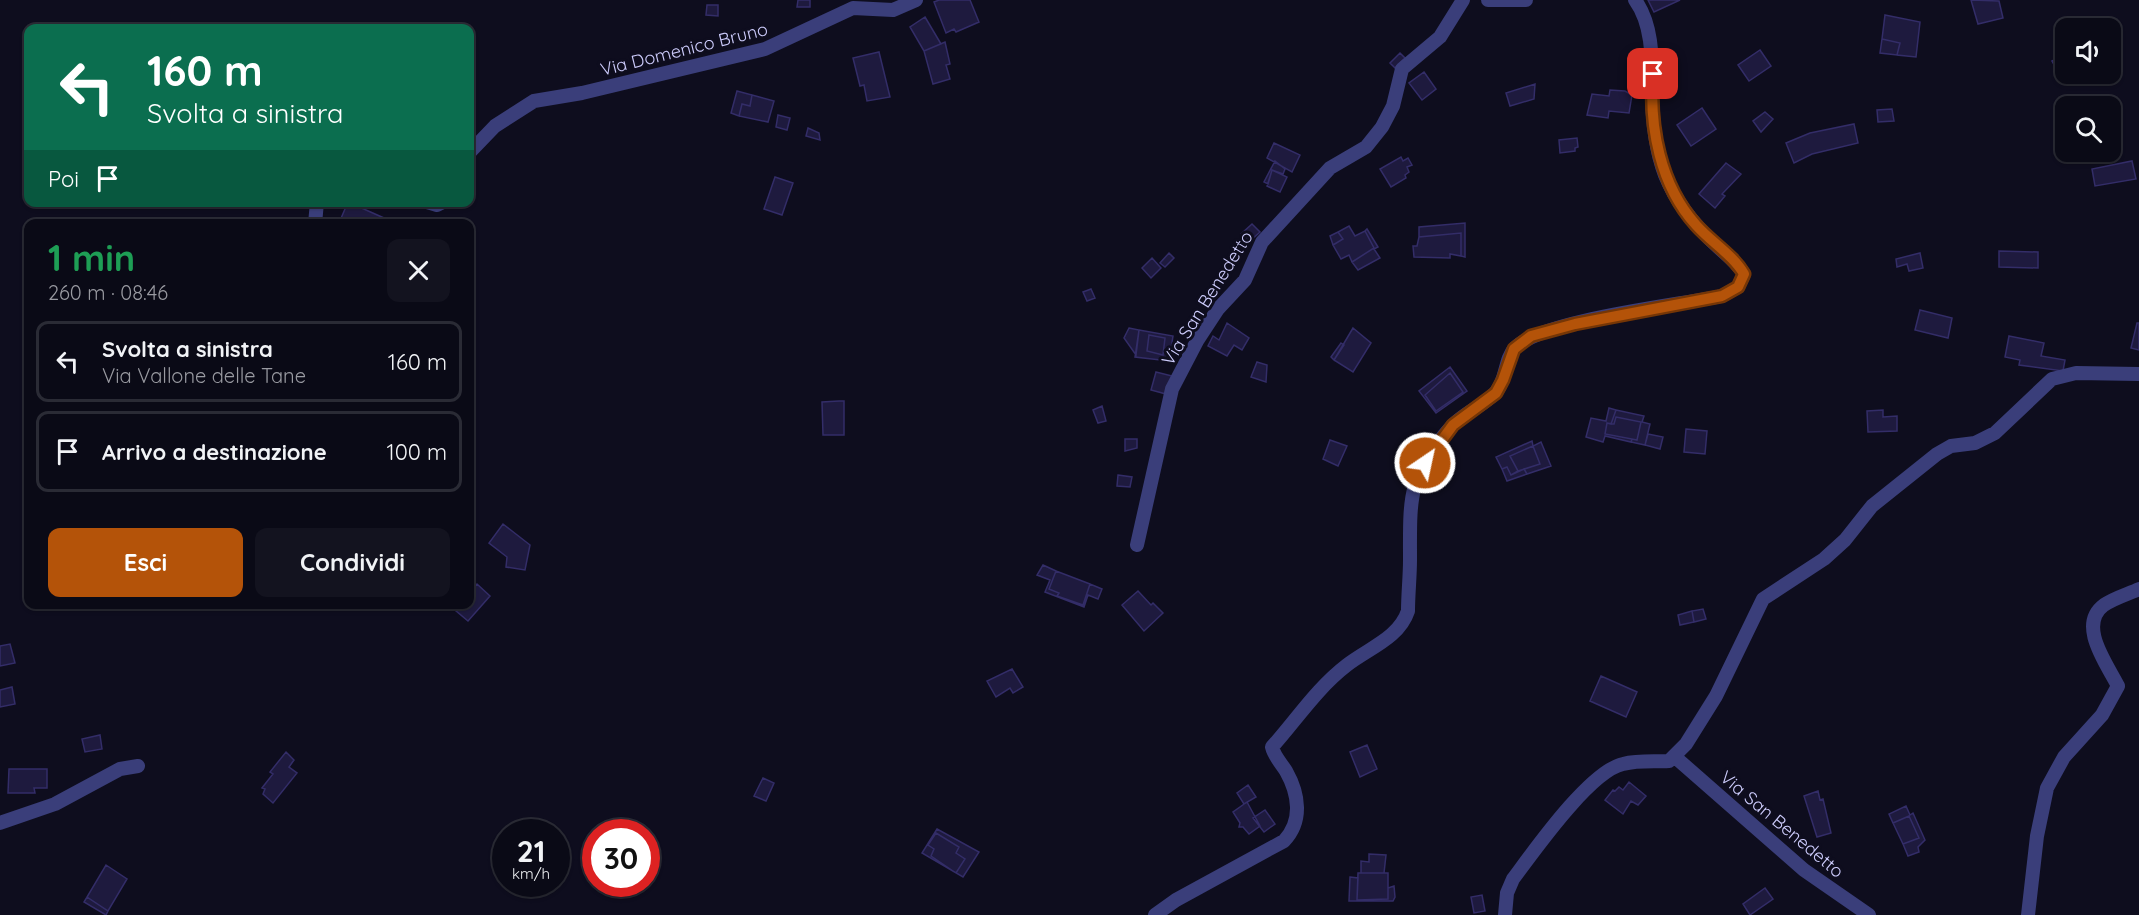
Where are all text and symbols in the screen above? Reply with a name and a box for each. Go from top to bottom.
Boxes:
street label: Via Domenico Bruno [598,17,770,81]
map controls [2055,18,2121,162]
button: sound [2055,18,2121,84]
text: 160 m [147,44,263,97]
icon: left [48,48,126,126]
pin [1627,48,1678,99]
icon: arrive [1636,57,1669,90]
text: Svolta a sinistra [147,96,343,130]
button: search [2055,96,2121,162]
icon: arrive [91,162,124,195]
text: Poi [48,165,79,193]
street label: Via San Benedetto [1156,226,1258,370]
text: 1 min [48,235,135,280]
button: close [387,239,450,302]
text: 260 m · 08:46 [48,280,168,305]
text: Svolta a sinistra [102,335,273,363]
icon: left [51,345,84,378]
text: 160 m [388,348,447,376]
text: Via Vallone delle Tane [102,363,306,388]
position arrow [1393,431,1457,495]
icon: arrive [51,435,84,468]
text: Arrivo a destinazione [102,438,327,466]
text: 100 m [387,438,447,466]
button: Esci [48,528,243,597]
button: Condividi [255,528,450,597]
street label: Via San Benedetto [1715,766,1849,882]
speed limit sign: 30 [582,819,660,897]
text: 21 [517,832,545,870]
text: km/h [512,864,550,883]

